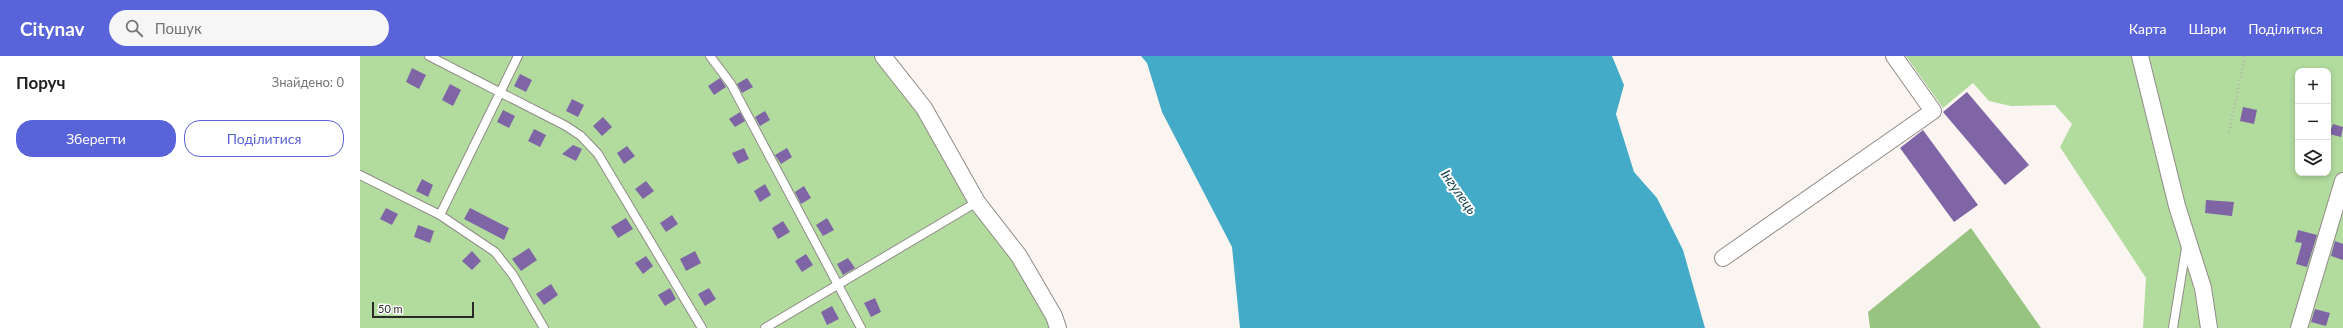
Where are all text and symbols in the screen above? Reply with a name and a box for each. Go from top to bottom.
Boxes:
search box [109,10,389,46]
text: Citynav [20,17,85,40]
icon: search [123,17,145,39]
text: Пошук [155,19,202,37]
text: Карта [2129,20,2167,37]
text: Шари [2189,20,2226,37]
text: Поділитися [2248,20,2323,37]
map controls [2295,68,2331,176]
button: + [2295,68,2331,104]
text: Поруч [16,72,66,93]
text: Знайдено: 0 [272,74,344,90]
button: − [2295,104,2331,140]
button: Зберегти [16,120,176,157]
button: Поділитися [184,120,344,157]
button: layers [2295,140,2331,176]
water label: Інгулець [1438,166,1481,217]
scale bar [372,300,474,319]
text: 50 m [378,302,403,315]

